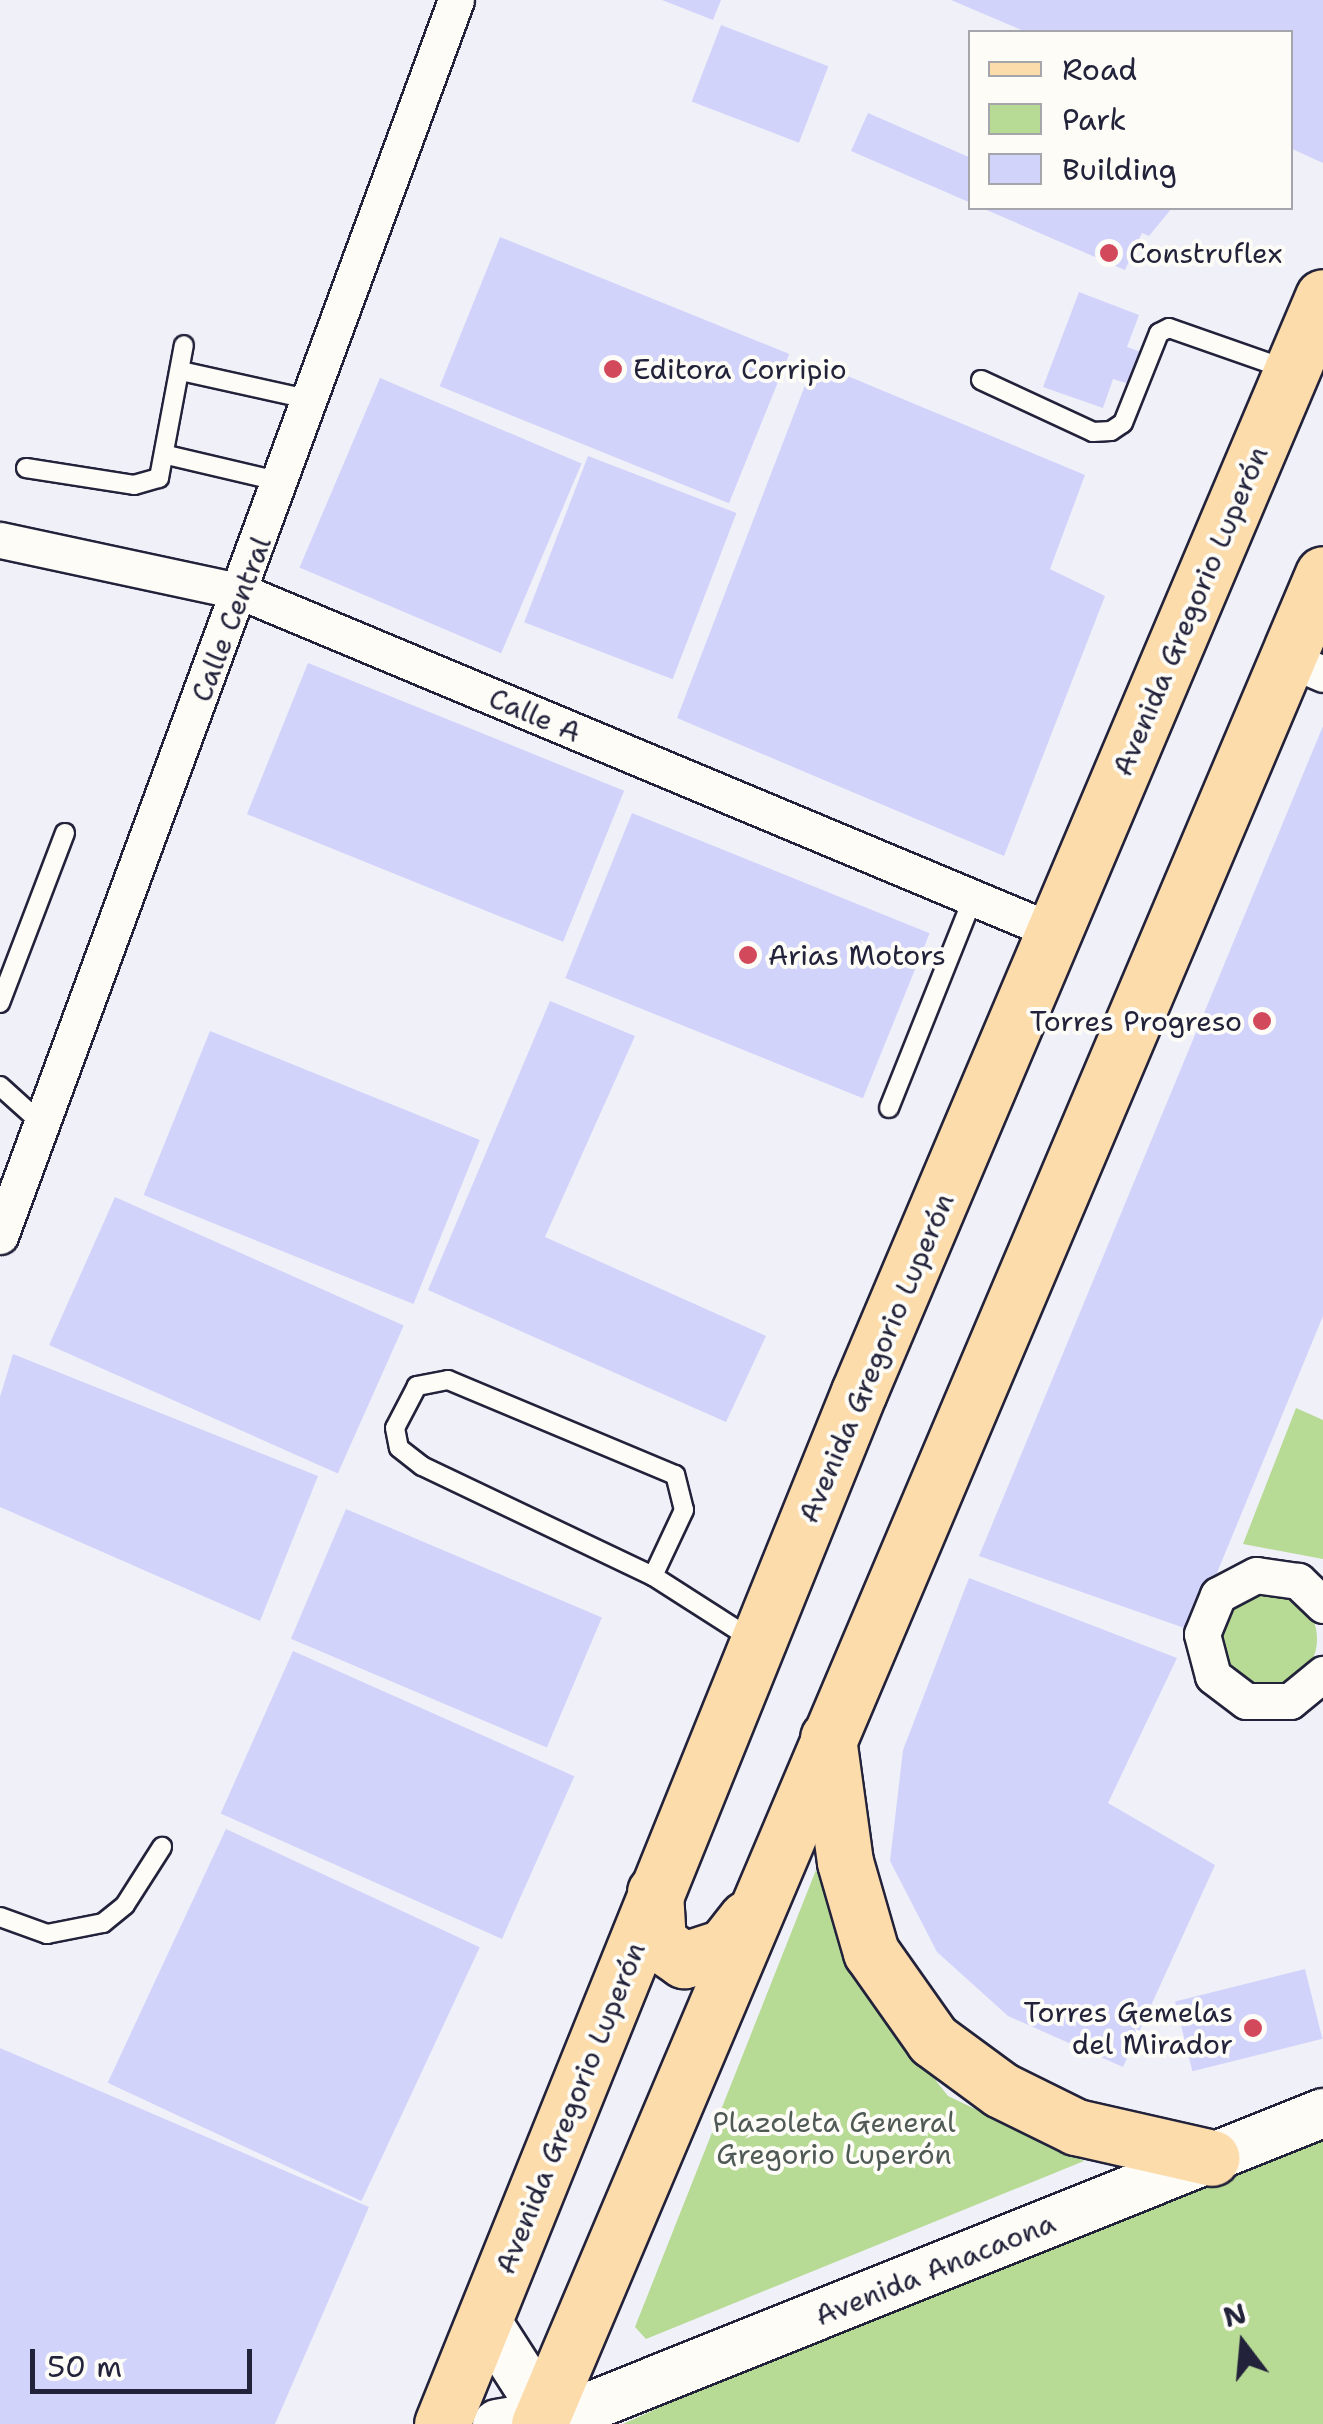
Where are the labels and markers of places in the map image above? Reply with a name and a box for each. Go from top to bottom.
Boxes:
place label: Construflex [1129,236,1282,270]
marker: Construflex [1098,242,1120,264]
place label: Editora Corripio [633,352,847,386]
marker: Editora Corripio [602,358,624,380]
place label: Arias Motors [768,938,946,972]
marker: Arias Motors [737,944,759,966]
place label: Torres Progreso [1030,1004,1242,1038]
marker: Torres Progreso [1251,1010,1273,1032]
place label: Torres Gemelas del Mirador [1024,1995,1233,2061]
marker: Torres Gemelas del Mirador [1242,2017,1264,2039]

